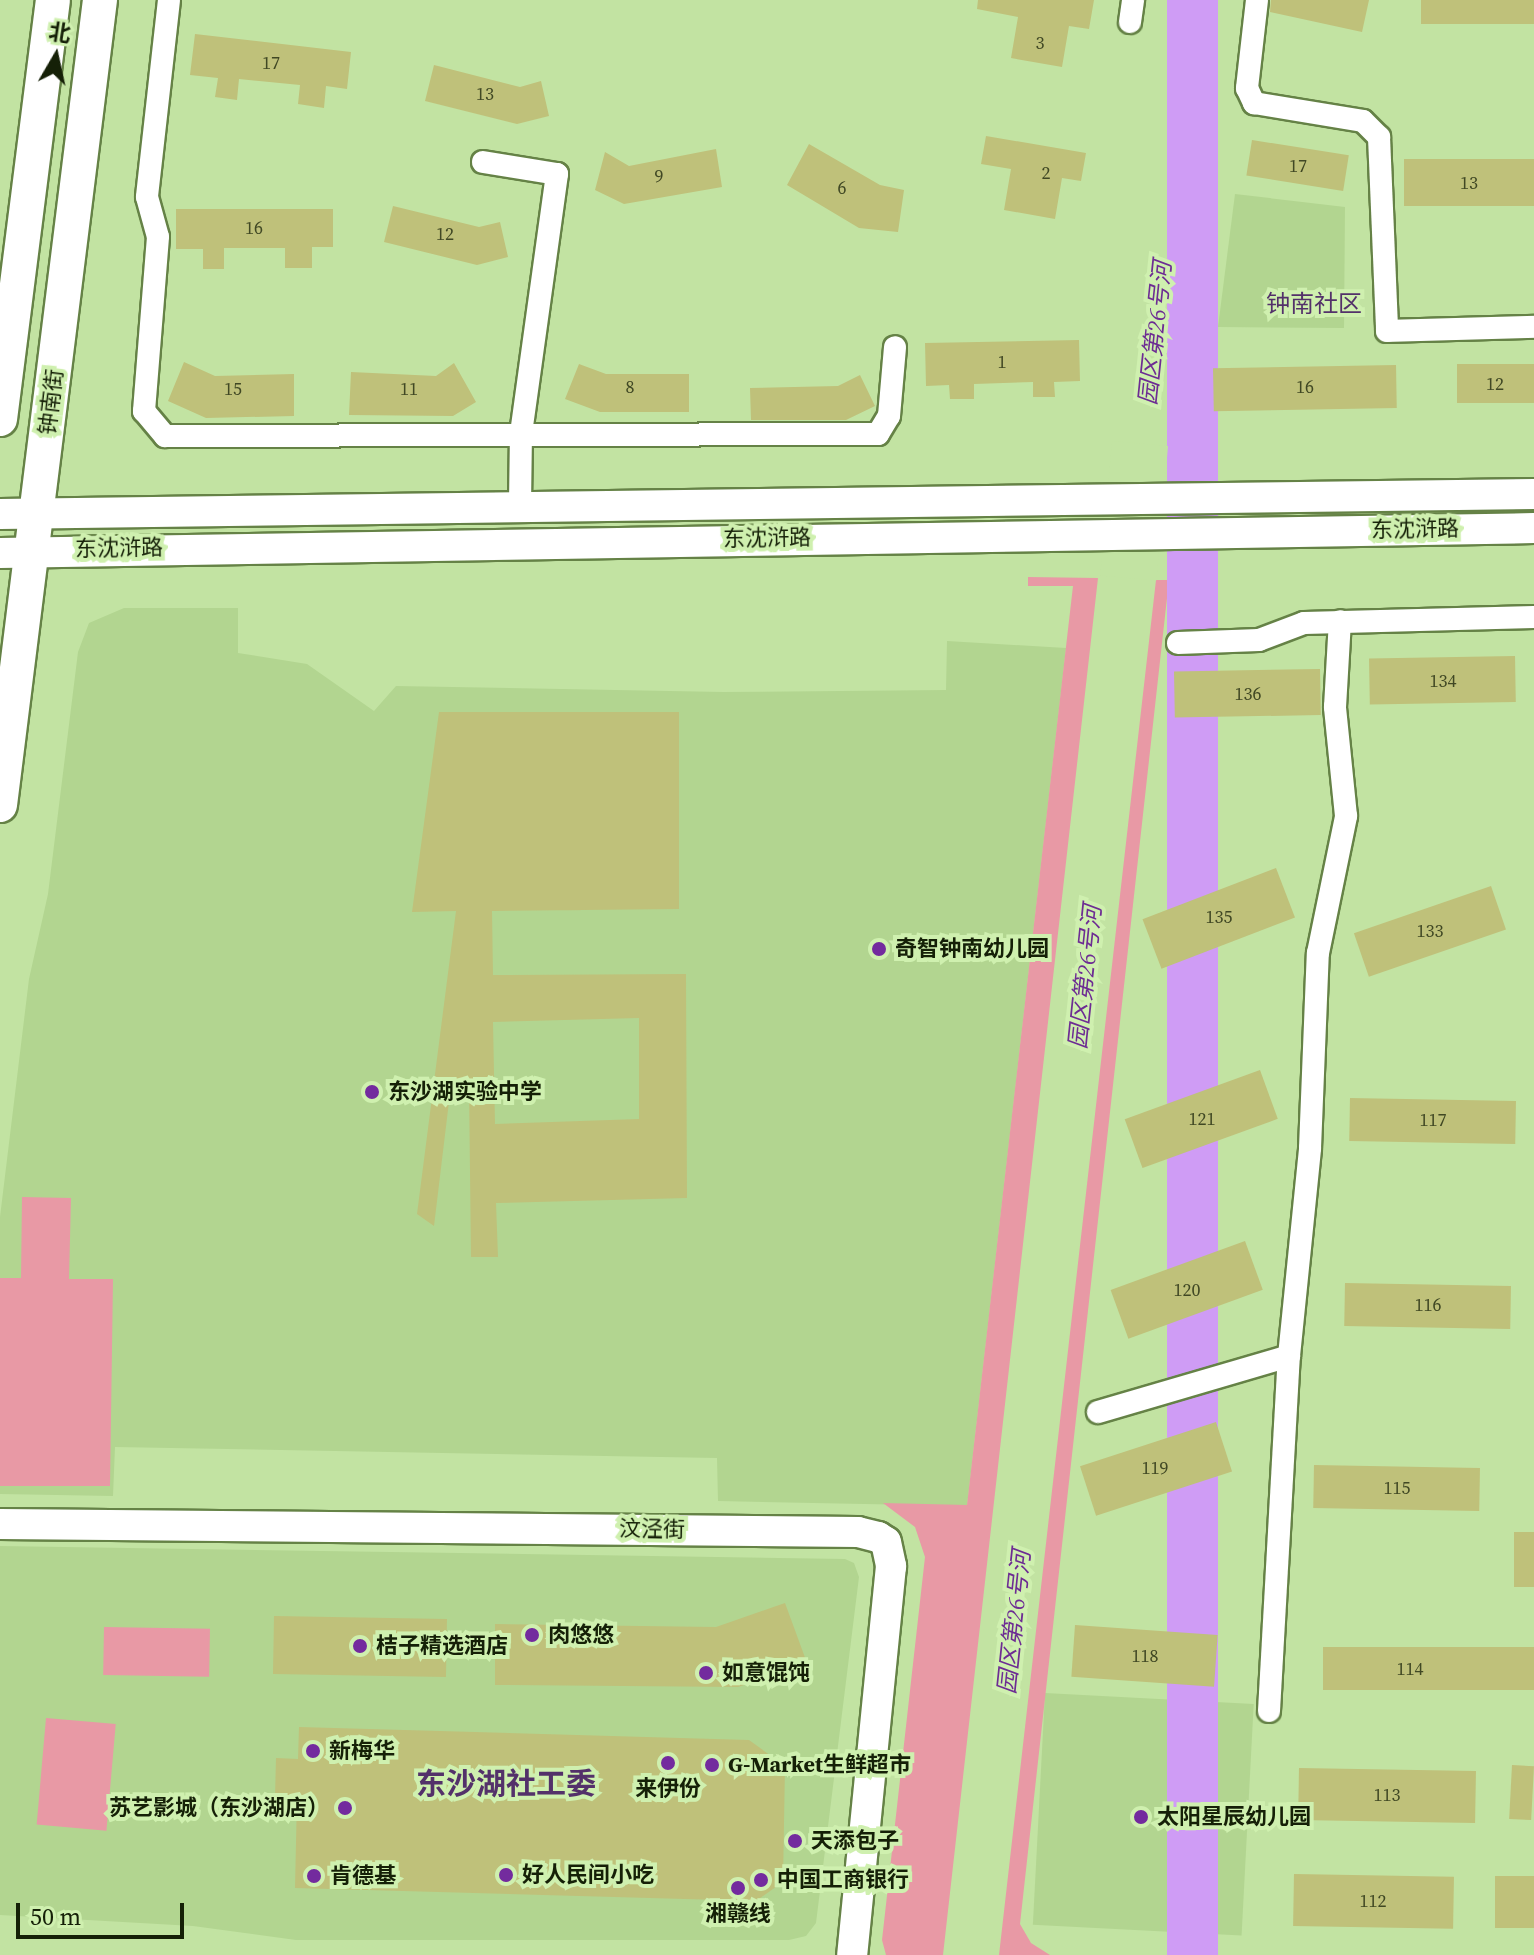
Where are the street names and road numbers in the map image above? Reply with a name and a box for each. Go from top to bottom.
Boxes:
street label: 钟南街 [34,368,68,436]
street label: 东沈浒路 [1371,515,1459,543]
street label: 东沈浒路 [723,524,811,552]
street label: 东沈浒路 [75,534,163,562]
street label: 汶泾街 [619,1515,685,1543]

